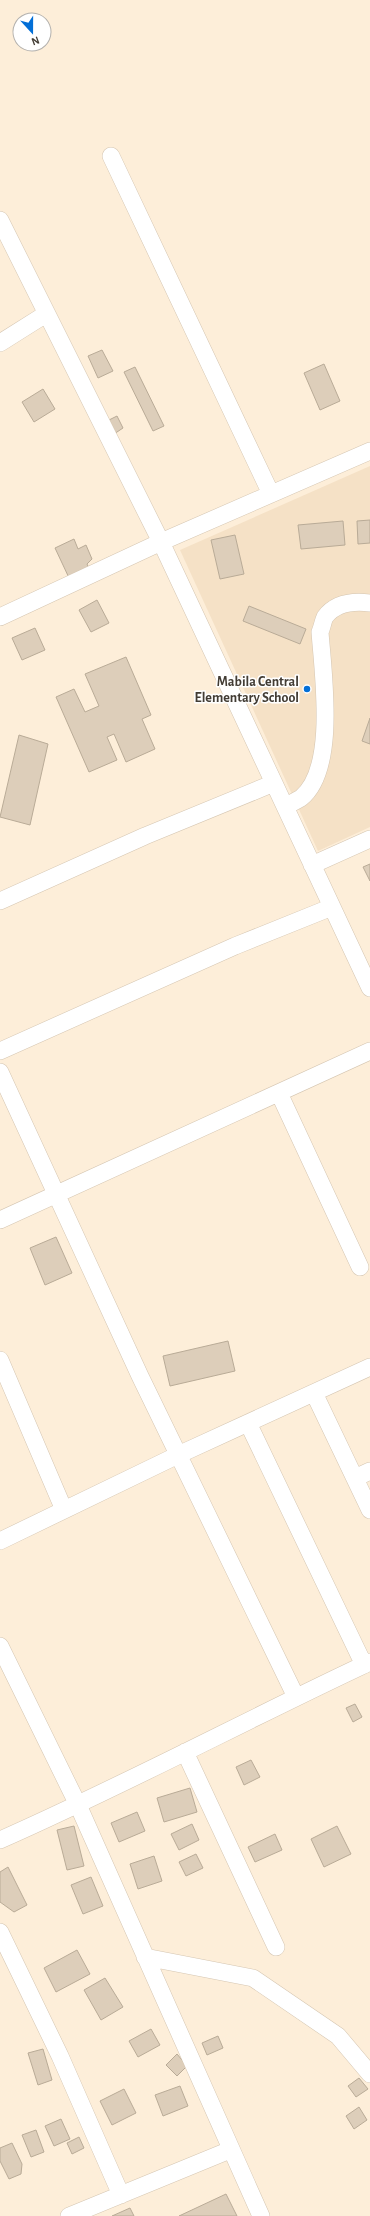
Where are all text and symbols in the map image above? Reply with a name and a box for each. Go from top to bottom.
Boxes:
north arrow [12,12,52,52]
text: N [30,34,41,47]
place label: Mabila Central Elementary School [194,675,299,705]
marker: Mabila Central Elementary School [302,684,312,694]

